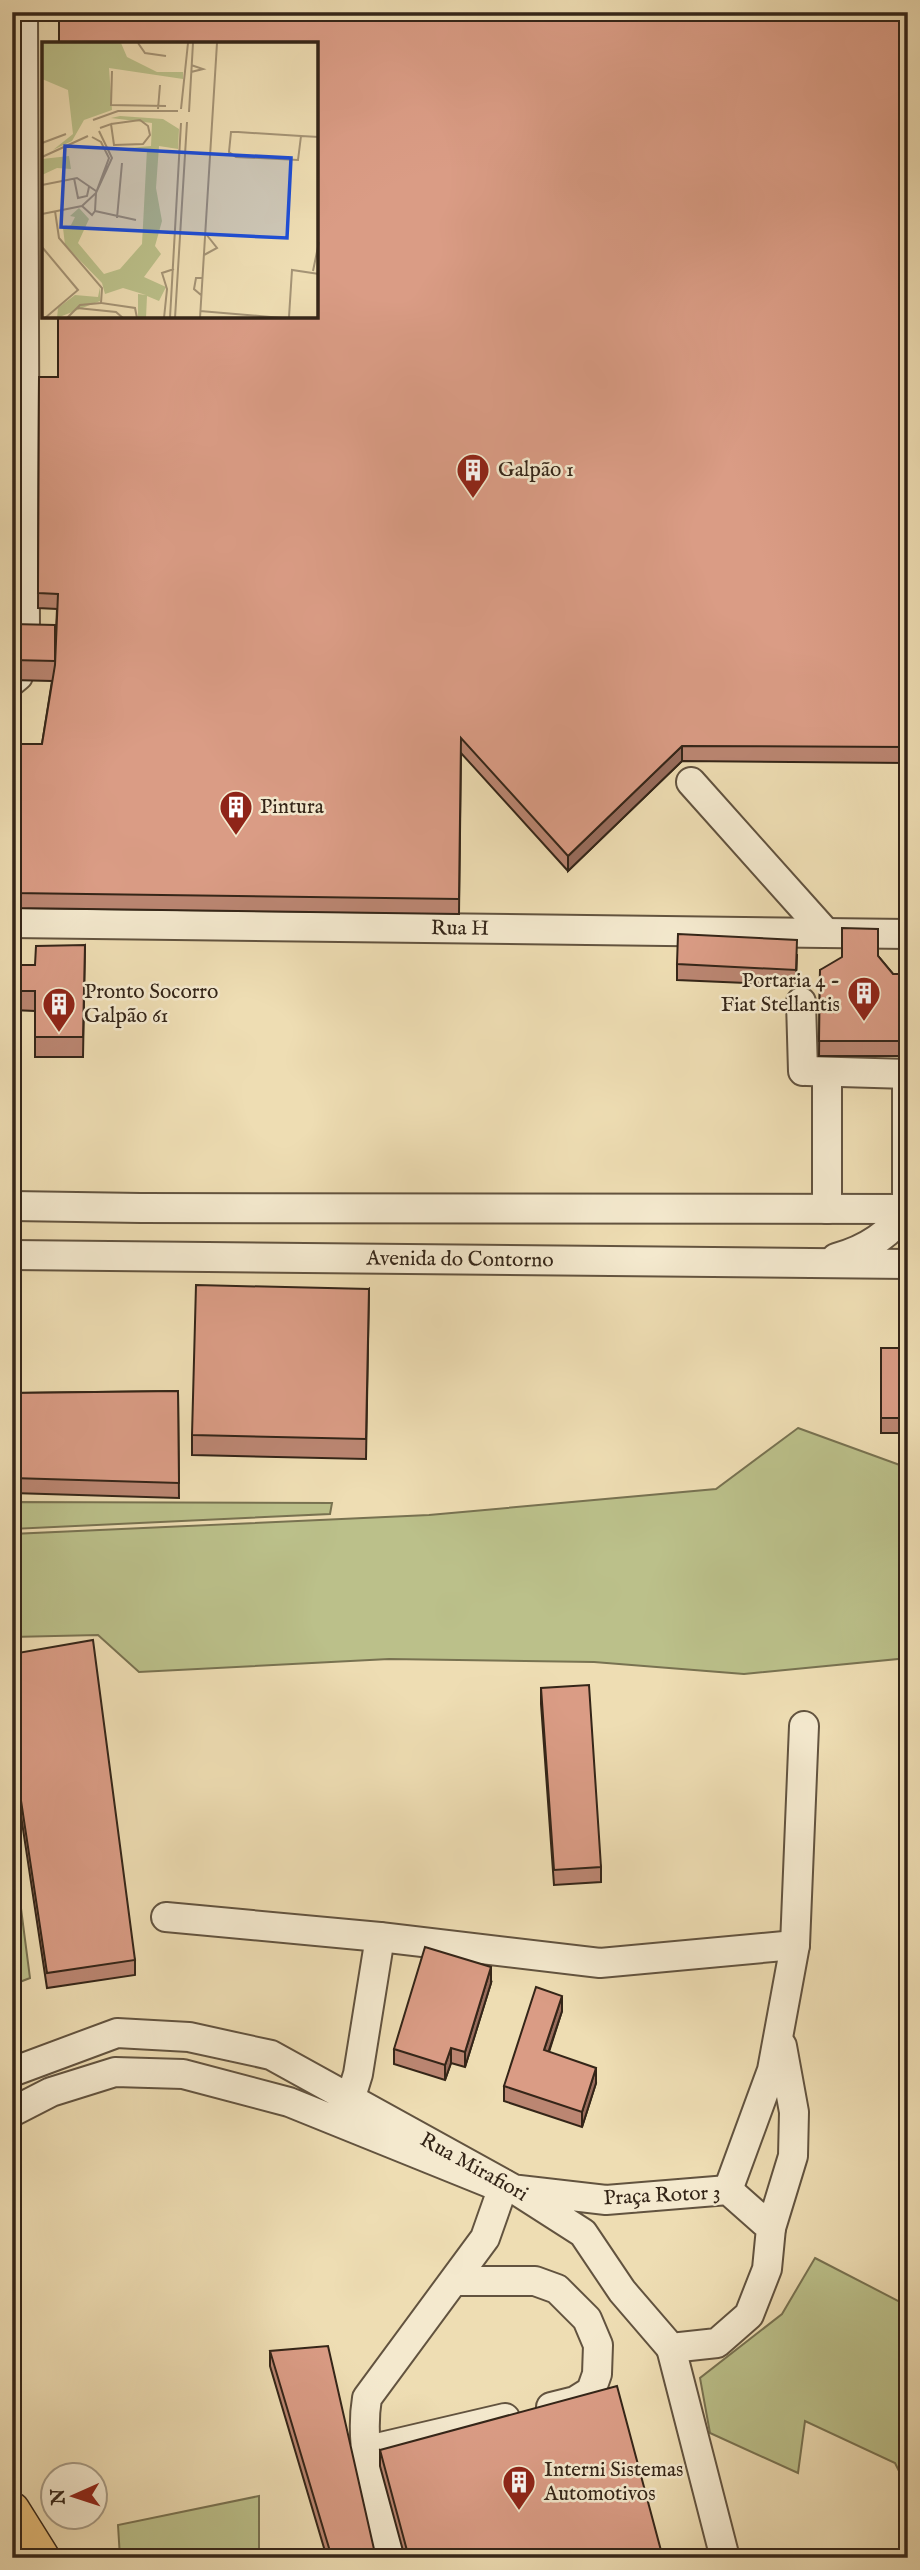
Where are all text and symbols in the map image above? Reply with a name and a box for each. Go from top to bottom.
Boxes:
inset map [42,42,318,318]
building icon: Galpão 1 [454,451,492,500]
place label: Galpão 1 [498,457,574,484]
building icon: Pintura [217,788,255,837]
place label: Pintura [260,794,325,821]
street label: Rua H [431,915,489,942]
place label: Portaria 4 - Fiat Stellantis [721,968,840,1019]
building icon: Portaria 4 - Fiat Stellantis [845,974,883,1023]
place label: Pronto Socorro Galpão 61 [84,979,218,1030]
building icon: Pronto Socorro Galpão 61 [40,985,78,1034]
street label: Avenida do Contorno [365,1245,554,1274]
street label: Rua Mirafiori [415,2126,533,2208]
street label: Praça Rotor 3 [603,2179,721,2213]
place label: Interni Sistemas Automotivos [543,2457,683,2508]
north arrow [38,2462,108,2532]
building icon: Interni Sistemas Automotivos [500,2463,538,2512]
text: N [47,2487,71,2507]

